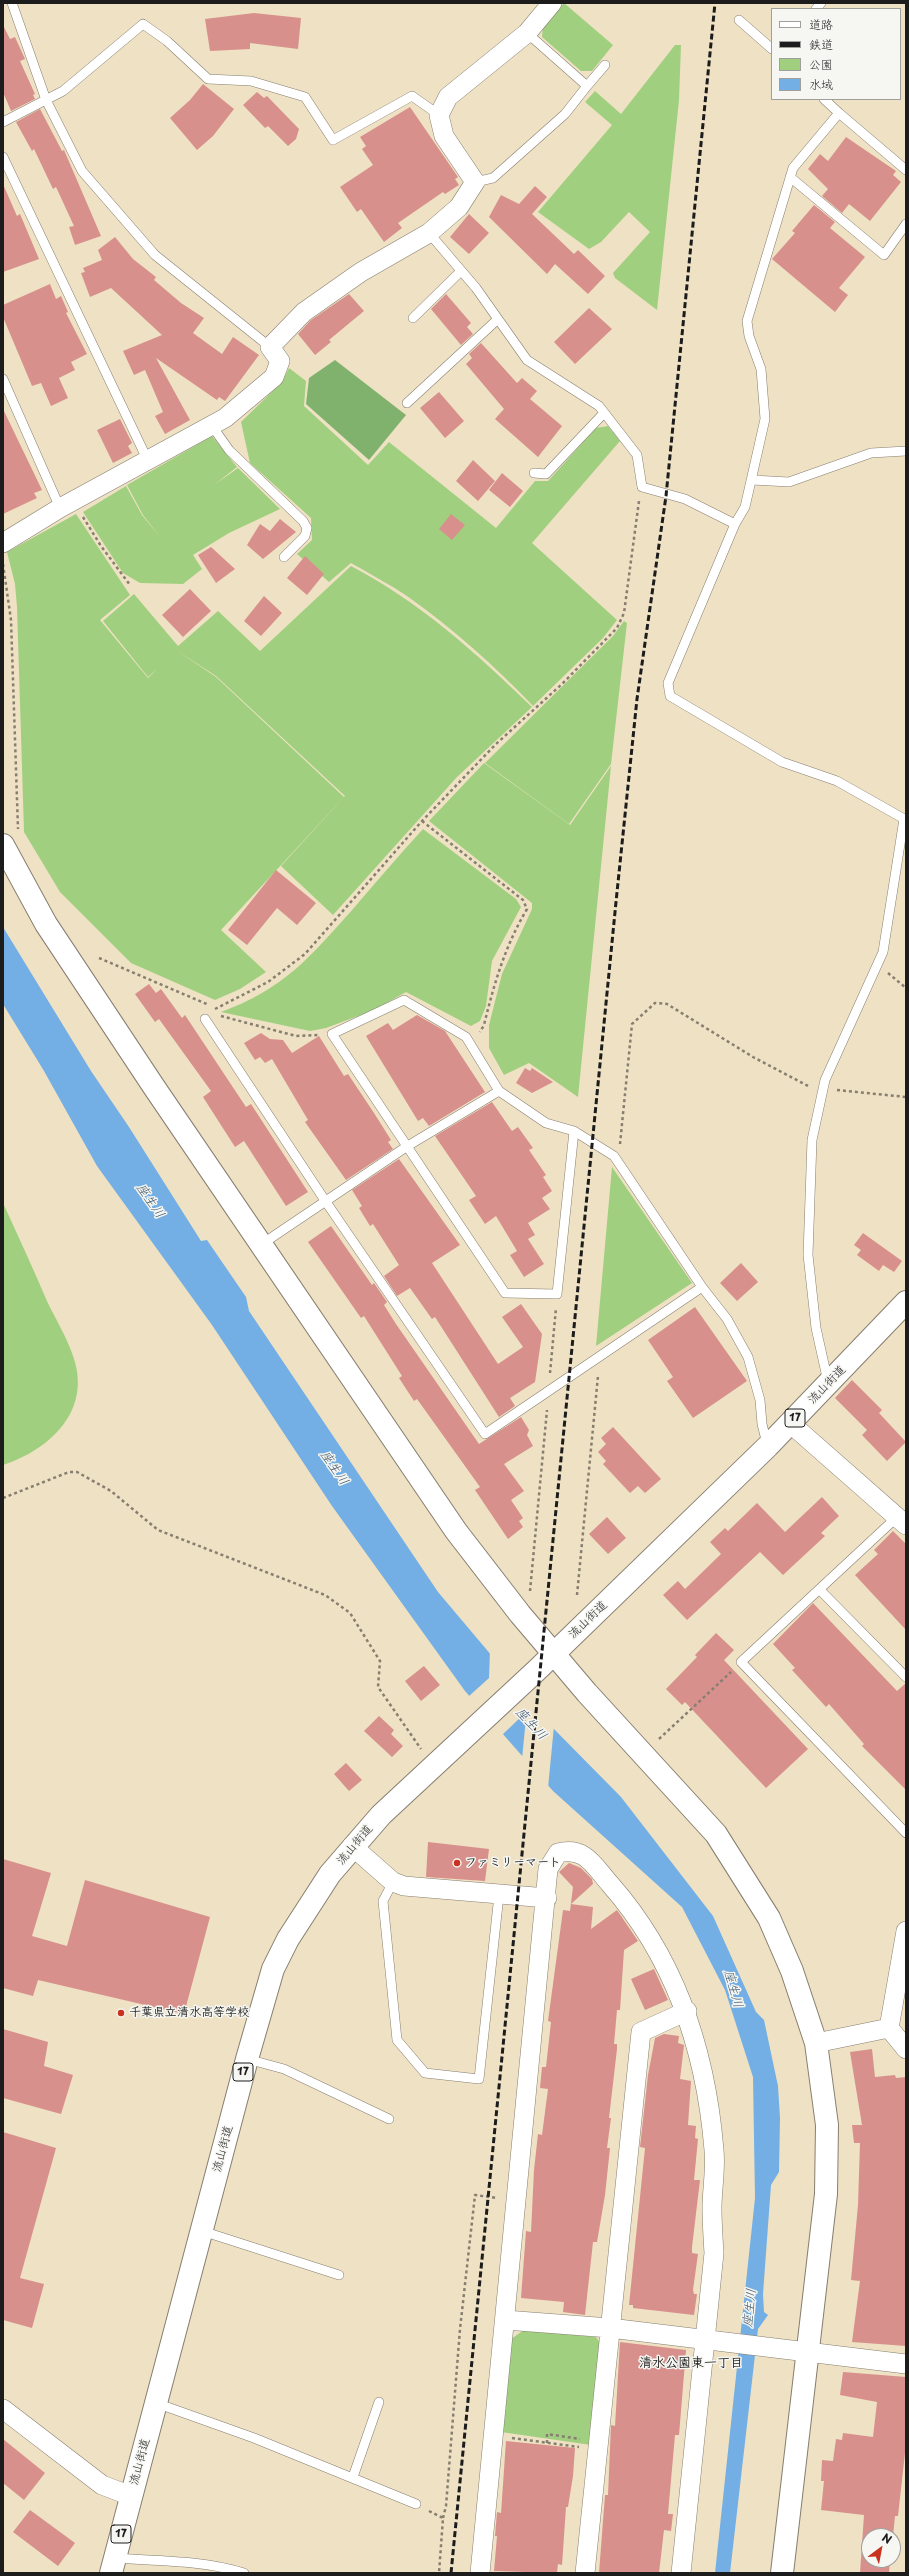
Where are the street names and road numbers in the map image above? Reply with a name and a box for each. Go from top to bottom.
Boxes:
street label: 流山街道 [805,1363,849,1407]
road number: 17 [785,1409,805,1427]
street label: 流山街道 [566,1598,610,1642]
street label: 流山街道 [334,1822,376,1868]
road number: 17 [233,2063,253,2081]
street label: 流山街道 [210,2124,236,2174]
street label: 流山街道 [127,2437,153,2487]
road number: 17 [111,2525,131,2543]

